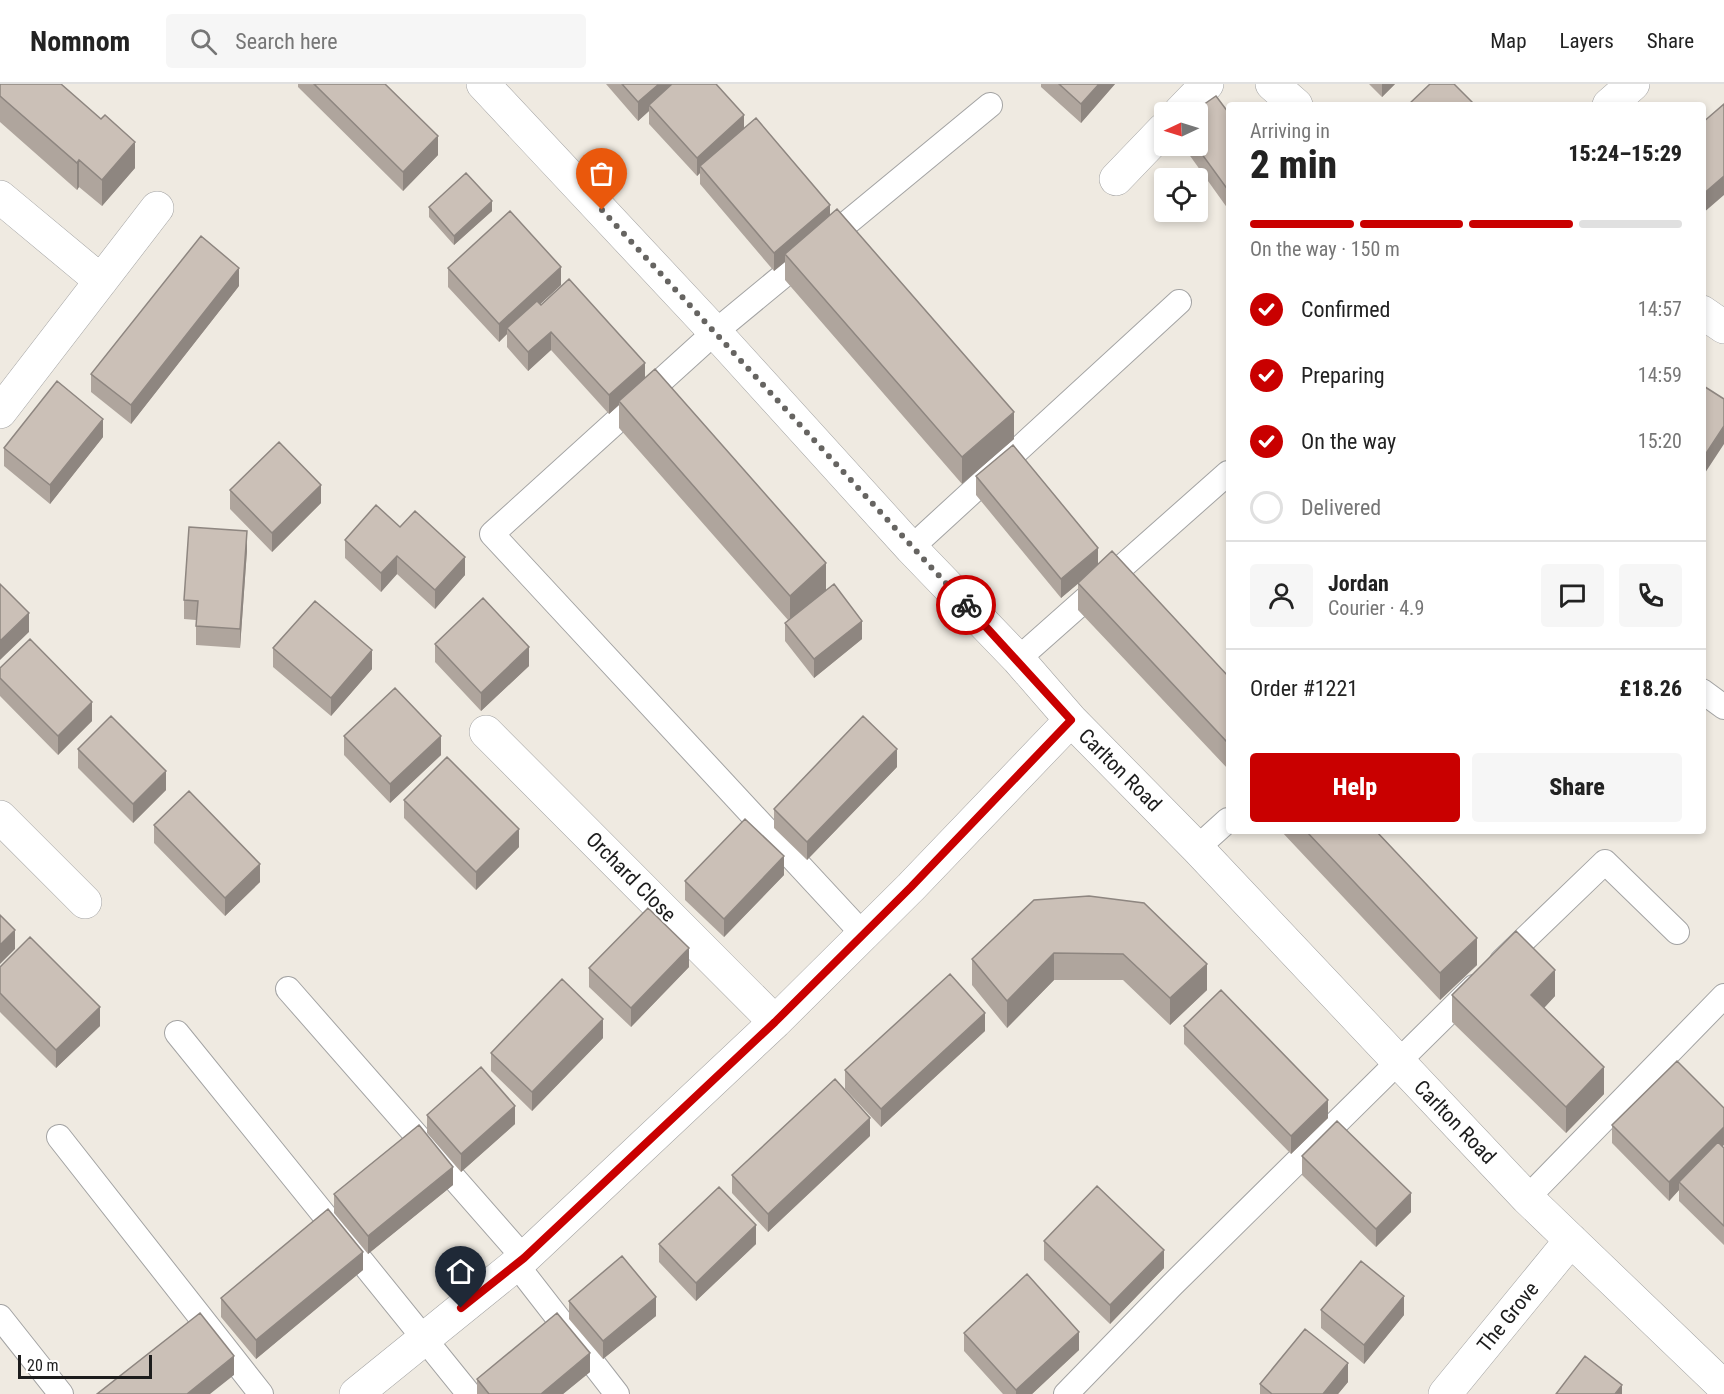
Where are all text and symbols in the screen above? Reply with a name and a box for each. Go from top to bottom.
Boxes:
search box [166,14,586,68]
text: Nomnom [30,25,130,58]
icon: search [187,25,220,58]
text: Search here [235,29,338,54]
text: Map [1490,29,1527,53]
text: Layers [1560,29,1614,53]
text: Share [1647,29,1694,53]
north arrow [1154,102,1208,156]
map controls [1154,102,1208,222]
text: Arriving in [1250,119,1330,143]
text: 15:24–15:29 [1568,141,1682,166]
text: 2 min [1250,142,1337,188]
pin [576,148,627,210]
icon: bag [585,157,618,190]
button: locate [1154,168,1208,222]
text: On the way · 150 m [1250,237,1400,261]
icon: check [1250,293,1283,326]
text: Confirmed [1301,297,1390,322]
text: 14:57 [1638,297,1682,321]
icon: check [1250,359,1283,392]
text: Preparing [1301,363,1385,388]
text: 14:59 [1638,363,1682,387]
icon: check [1250,425,1283,458]
text: On the way [1301,429,1396,454]
text: 15:20 [1638,429,1682,453]
text: Delivered [1301,495,1381,520]
button: person [1250,564,1313,627]
button: chat [1541,564,1604,627]
button: phone [1619,564,1682,627]
text: Jordan [1328,571,1389,596]
courier [936,575,996,635]
icon: bike [950,589,983,622]
text: Courier · 4.9 [1328,596,1424,620]
text: Order #1221 [1250,676,1358,701]
text: £18.26 [1620,676,1682,701]
street label: Carlton Road [1074,724,1166,816]
button: Help [1250,753,1460,822]
button: Share [1472,753,1682,822]
street label: Orchard Close [581,827,681,927]
street label: Carlton Road [1409,1075,1501,1169]
pin [435,1246,486,1308]
icon: home [444,1255,477,1288]
street label: The Grove [1472,1277,1544,1357]
scale bar [18,1352,152,1380]
text: 20 m [27,1356,59,1375]

